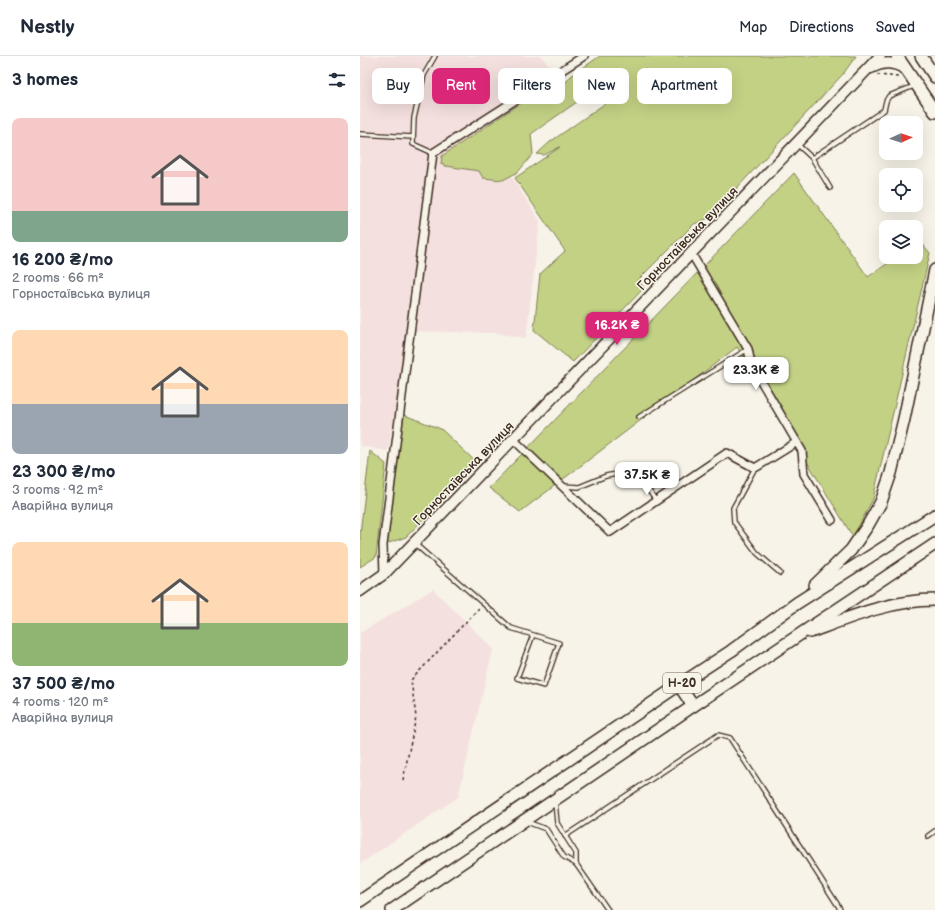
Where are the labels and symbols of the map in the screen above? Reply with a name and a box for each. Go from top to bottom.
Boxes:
north arrow [879,116,923,160]
street label: Горностаївська вулиця [634,183,741,294]
pin: 16.2K ₴ [580,312,654,346]
pin: 23.3K ₴ [719,357,793,391]
street label: Горностаївська вулиця [410,418,517,529]
pin: 37.5K ₴ [610,462,684,496]
road number: Н-20 [663,673,701,693]

